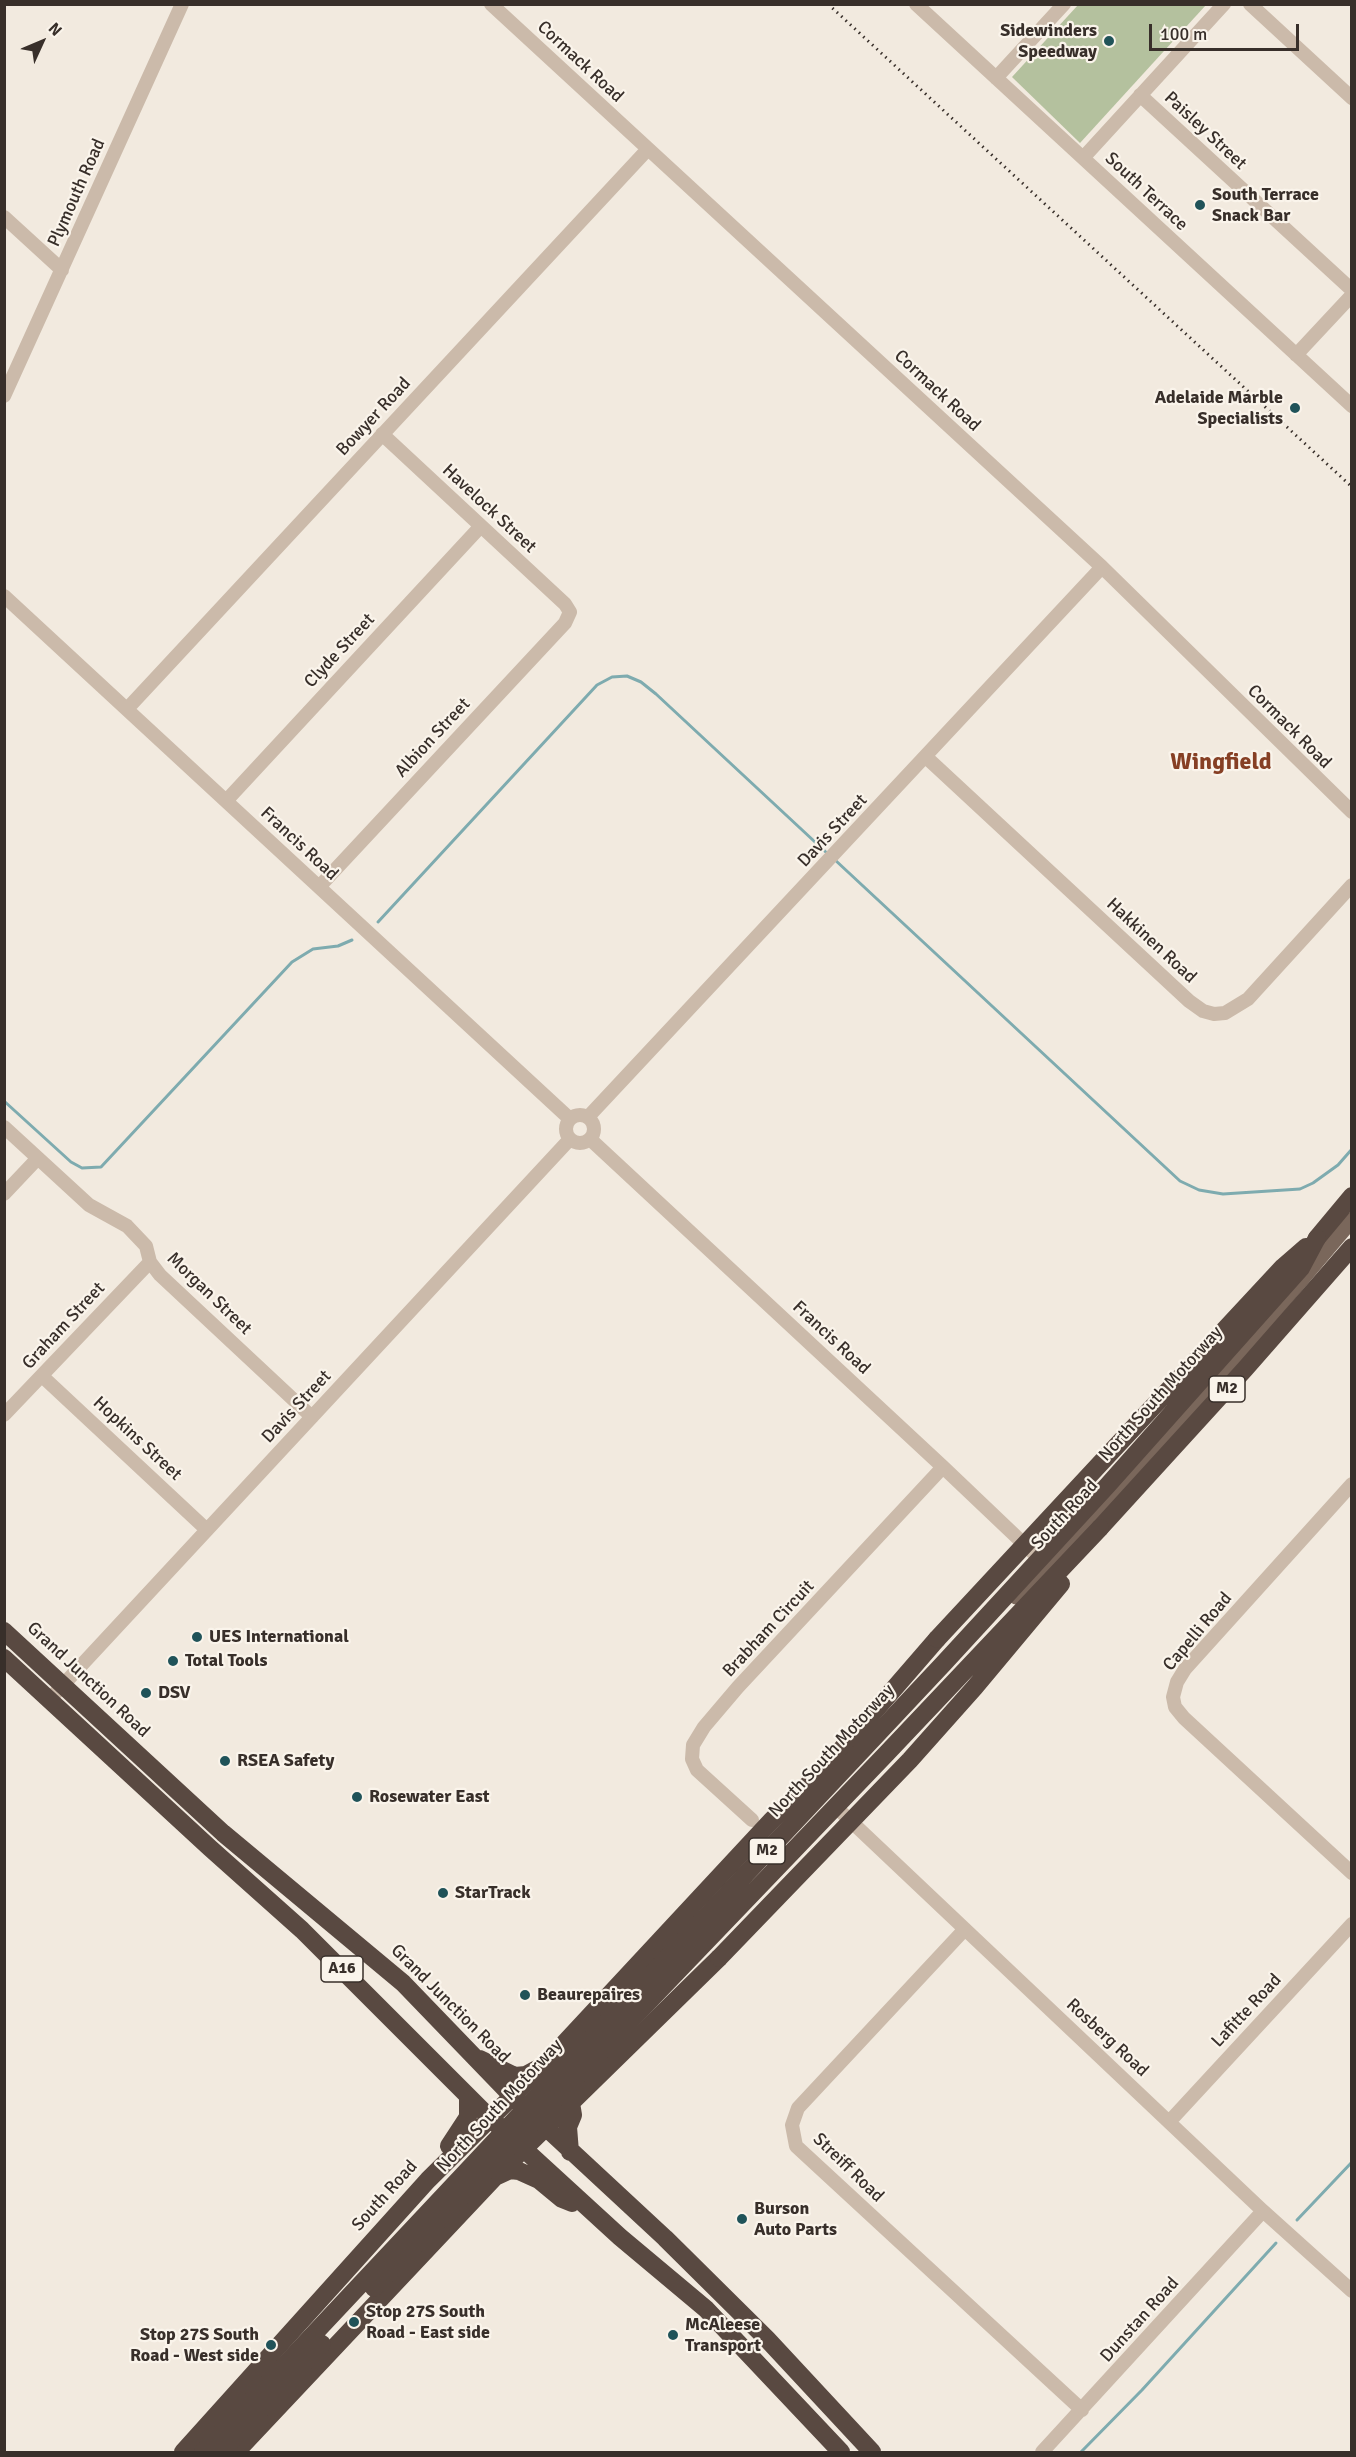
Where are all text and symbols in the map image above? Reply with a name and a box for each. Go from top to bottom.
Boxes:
north arrow [12,12,72,72]
scale bar [1152,12,1302,50]
street label: Cormack Road [532,17,628,107]
text: N [44,19,66,40]
place label: Sidewinders Speedway [1000,20,1097,63]
text: 100 m [1160,23,1207,45]
marker: Sidewinders Speedway [1102,34,1116,48]
street label: Paisley Street [1159,87,1251,175]
street label: Plymouth Road [44,136,110,250]
street label: South Terrace [1100,148,1192,236]
place label: South Terrace Snack Bar [1212,184,1319,226]
marker: South Terrace Snack Bar [1193,198,1207,212]
street label: Cormack Road [889,346,985,436]
street label: Bowyer Road [332,373,416,461]
place label: Adelaide Marble Specialists [1155,387,1283,430]
marker: Adelaide Marble Specialists [1288,401,1302,415]
street label: Havelock Street [437,460,541,558]
street label: Clyde Street [300,609,380,693]
street label: Cormack Road [1242,680,1336,774]
street label: Albion Street [391,694,475,782]
district label: Wingfield [1170,749,1272,777]
street label: Davis Street [794,790,872,872]
street label: Francis Road [256,803,342,885]
street label: Hakkinen Road [1102,894,1200,988]
street label: Morgan Street [162,1248,256,1340]
street label: Graham Street [18,1278,110,1374]
street label: Francis Road [788,1297,874,1379]
street label: North South Motorway [1095,1322,1227,1466]
street label: Davis Street [258,1366,336,1448]
road number: M2 [1209,1376,1245,1402]
street label: Hopkins Street [88,1392,186,1486]
street label: South Road [1027,1476,1103,1554]
street label: Brabham Circuit [719,1576,819,1682]
street label: Capelli Road [1159,1588,1237,1676]
street label: Grand Junction Road [22,1618,154,1742]
place label: UES International [209,1626,349,1648]
marker: UES International [190,1630,204,1644]
place label: Total Tools [185,1650,268,1672]
marker: Total Tools [166,1654,180,1668]
street label: North South Motorway [765,1680,899,1822]
place label: DSV [158,1682,190,1704]
marker: DSV [139,1686,153,1700]
place label: RSEA Safety [237,1750,334,1772]
marker: RSEA Safety [218,1754,232,1768]
place label: Rosewater East [369,1786,489,1808]
marker: Rosewater East [350,1790,364,1804]
road number: M2 [749,1838,785,1864]
place label: StarTrack [455,1882,531,1904]
marker: StarTrack [436,1886,450,1900]
street label: Grand Junction Road [386,1940,514,2068]
road number: A16 [321,1956,363,1982]
street label: Lafitte Road [1208,1970,1286,2052]
place label: Beaurepaires [537,1984,640,2006]
marker: Beaurepaires [518,1988,532,2002]
street label: Rosberg Road [1061,1994,1153,2082]
street label: North South Motorway [433,2035,567,2177]
street label: Streiff Road [808,2129,888,2207]
street label: South Road [348,2156,422,2236]
place label: Burson Auto Parts [754,2198,837,2240]
marker: Burson Auto Parts [735,2212,749,2226]
street label: Dunstan Road [1096,2273,1184,2367]
place label: Stop 27S South Road - East side [366,2301,490,2344]
place label: McAleese Transport [685,2314,761,2356]
marker: Stop 27S South Road - East side [347,2315,361,2329]
place label: Stop 27S South Road - West side [130,2324,259,2366]
marker: McAleese Transport [666,2328,680,2342]
marker: Stop 27S South Road - West side [264,2338,278,2352]

